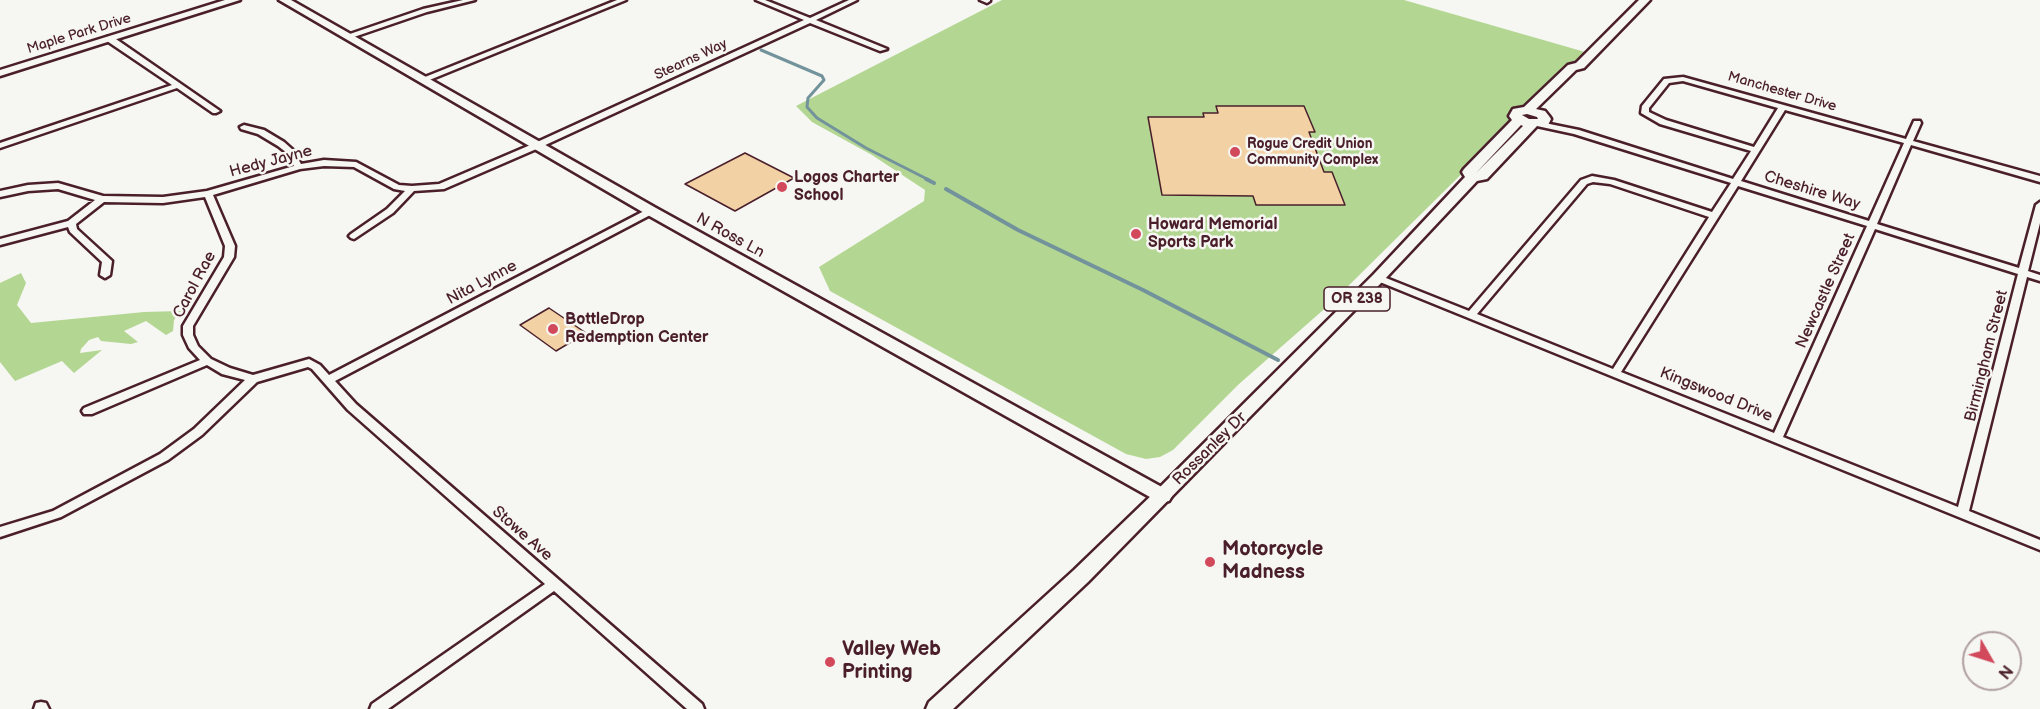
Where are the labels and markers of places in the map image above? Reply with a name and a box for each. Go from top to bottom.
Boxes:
place label: Rogue Credit Union Community Complex [1247,136,1378,168]
marker: Rogue Credit Union Community Complex [1228,145,1242,159]
place label: Logos Charter School [794,168,899,206]
marker: Logos Charter School [775,180,789,194]
place label: Howard Memorial Sports Park [1148,215,1277,253]
marker: Howard Memorial Sports Park [1129,227,1143,241]
place label: BottleDrop Redemption Center [565,310,708,348]
marker: BottleDrop Redemption Center [546,322,560,336]
place label: Motorcycle Madness [1222,538,1323,585]
marker: Motorcycle Madness [1203,555,1217,569]
place label: Valley Web Printing [842,638,941,685]
marker: Valley Web Printing [823,655,837,669]

